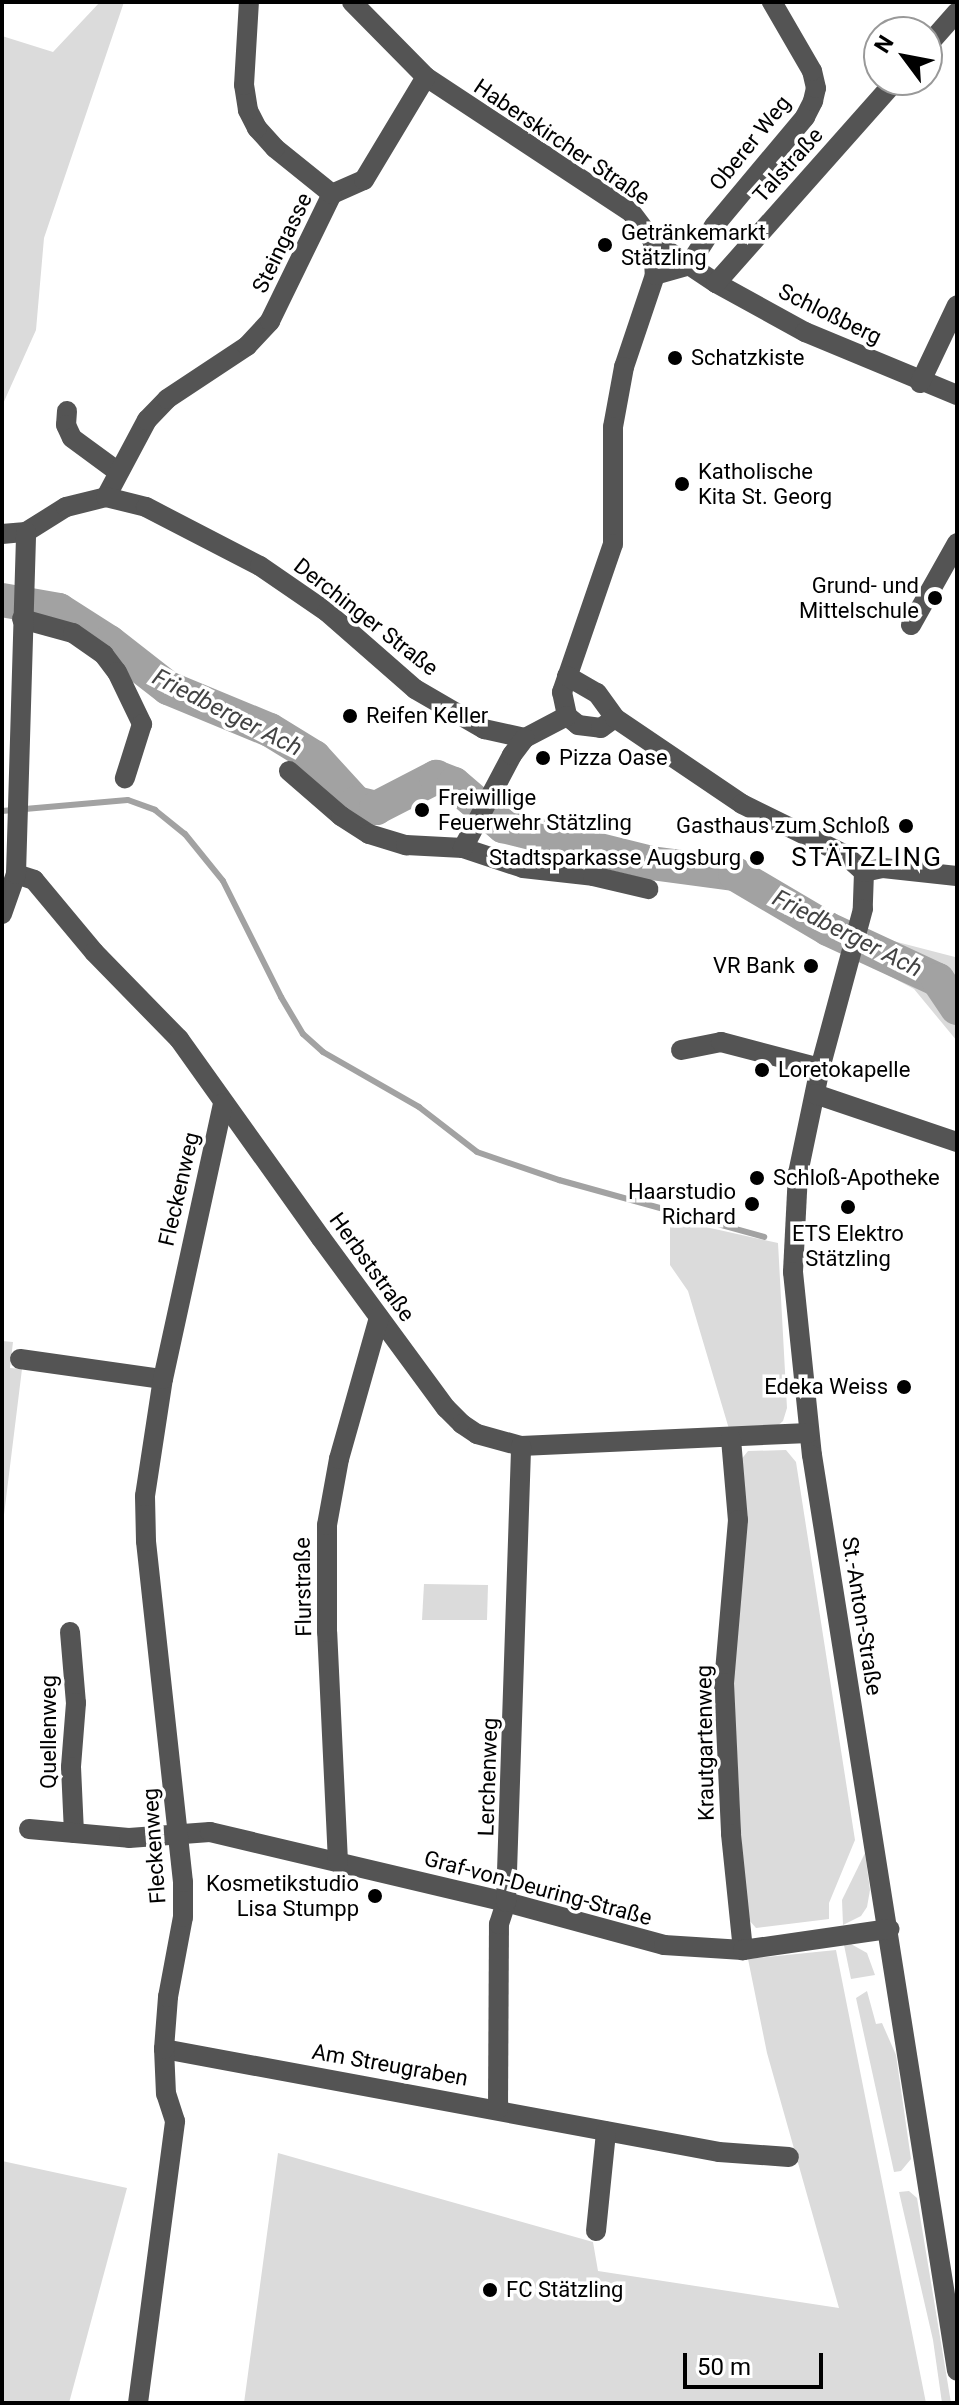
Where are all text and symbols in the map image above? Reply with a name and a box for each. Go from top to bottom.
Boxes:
north arrow [863,16,943,96]
text: N [869,31,899,57]
street label: Haberskircher Straße [469,73,655,211]
street label: Oberer Weg [704,90,796,196]
street label: Talstraße [748,122,828,208]
street label: Steingasse [246,189,318,297]
place label: Getränkemarkt Stätzling [621,219,766,270]
marker: Getränkemarkt Stätzling [596,236,614,254]
street label: Schloßberg [774,278,886,350]
place label: Schatzkiste [691,345,804,371]
marker: Schatzkiste [666,349,684,367]
place label: Katholische Kita St. Georg [698,458,832,510]
marker: Katholische Kita St. Georg [673,475,691,493]
street label: Derchinger Straße [289,553,443,681]
place label: Grund- und Mittelschule [799,572,919,624]
marker: Grund- und Mittelschule [926,589,944,607]
water label: Friedberger Ach [147,663,307,763]
place label: Reifen Keller [366,703,488,729]
marker: Reifen Keller [341,707,359,725]
place label: Pizza Oase [559,745,668,771]
marker: Pizza Oase [534,749,552,767]
place label: Freiwillige Feuerwehr Stätzling [438,784,632,836]
marker: Freiwillige Feuerwehr Stätzling [413,801,431,819]
place label: Gasthaus zum Schloß [676,813,890,839]
marker: Gasthaus zum Schloß [897,817,915,835]
district label: STÄTZLING [791,842,943,874]
place label: Stadtsparkasse Augsburg [489,845,741,871]
marker: Stadtsparkasse Augsburg [748,849,766,867]
water label: Friedberger Ach [767,884,927,984]
place label: VR Bank [713,953,795,979]
marker: VR Bank [802,957,820,975]
place label: Loretokapelle [778,1057,910,1083]
marker: Loretokapelle [753,1061,771,1079]
street label: Fleckenweg [153,1130,205,1248]
place label: Schloß-Apotheke [773,1165,940,1191]
marker: Schloß-Apotheke [748,1169,766,1187]
place label: Haarstudio Richard [628,1178,736,1230]
marker: Haarstudio Richard [743,1195,761,1213]
marker: ETS Elektro Stätzling [839,1198,857,1216]
street label: Herbststraße [324,1207,420,1327]
place label: ETS Elektro Stätzling [792,1220,904,1272]
place label: Edeka Weiss [764,1374,888,1400]
marker: Edeka Weiss [895,1378,913,1396]
street label: St.-Anton-Straße [836,1535,888,1697]
street label: Flurstraße [289,1537,317,1637]
street label: Krautgartenweg [690,1665,720,1821]
street label: Quellenweg [36,1675,62,1789]
street label: Lerchenweg [473,1717,503,1837]
street label: Fleckenweg [137,1787,171,1905]
street label: Graf-von-Deuring-Straße [421,1845,655,1931]
place label: Kosmetikstudio Lisa Stumpp [206,1870,359,1922]
marker: Kosmetikstudio Lisa Stumpp [366,1887,384,1905]
street label: Am Streugraben [310,2038,470,2092]
place label: FC Stätzling [506,2277,623,2303]
marker: FC Stätzling [481,2281,499,2299]
scale bar [687,2337,827,2387]
text: 50 m [697,2353,751,2381]

